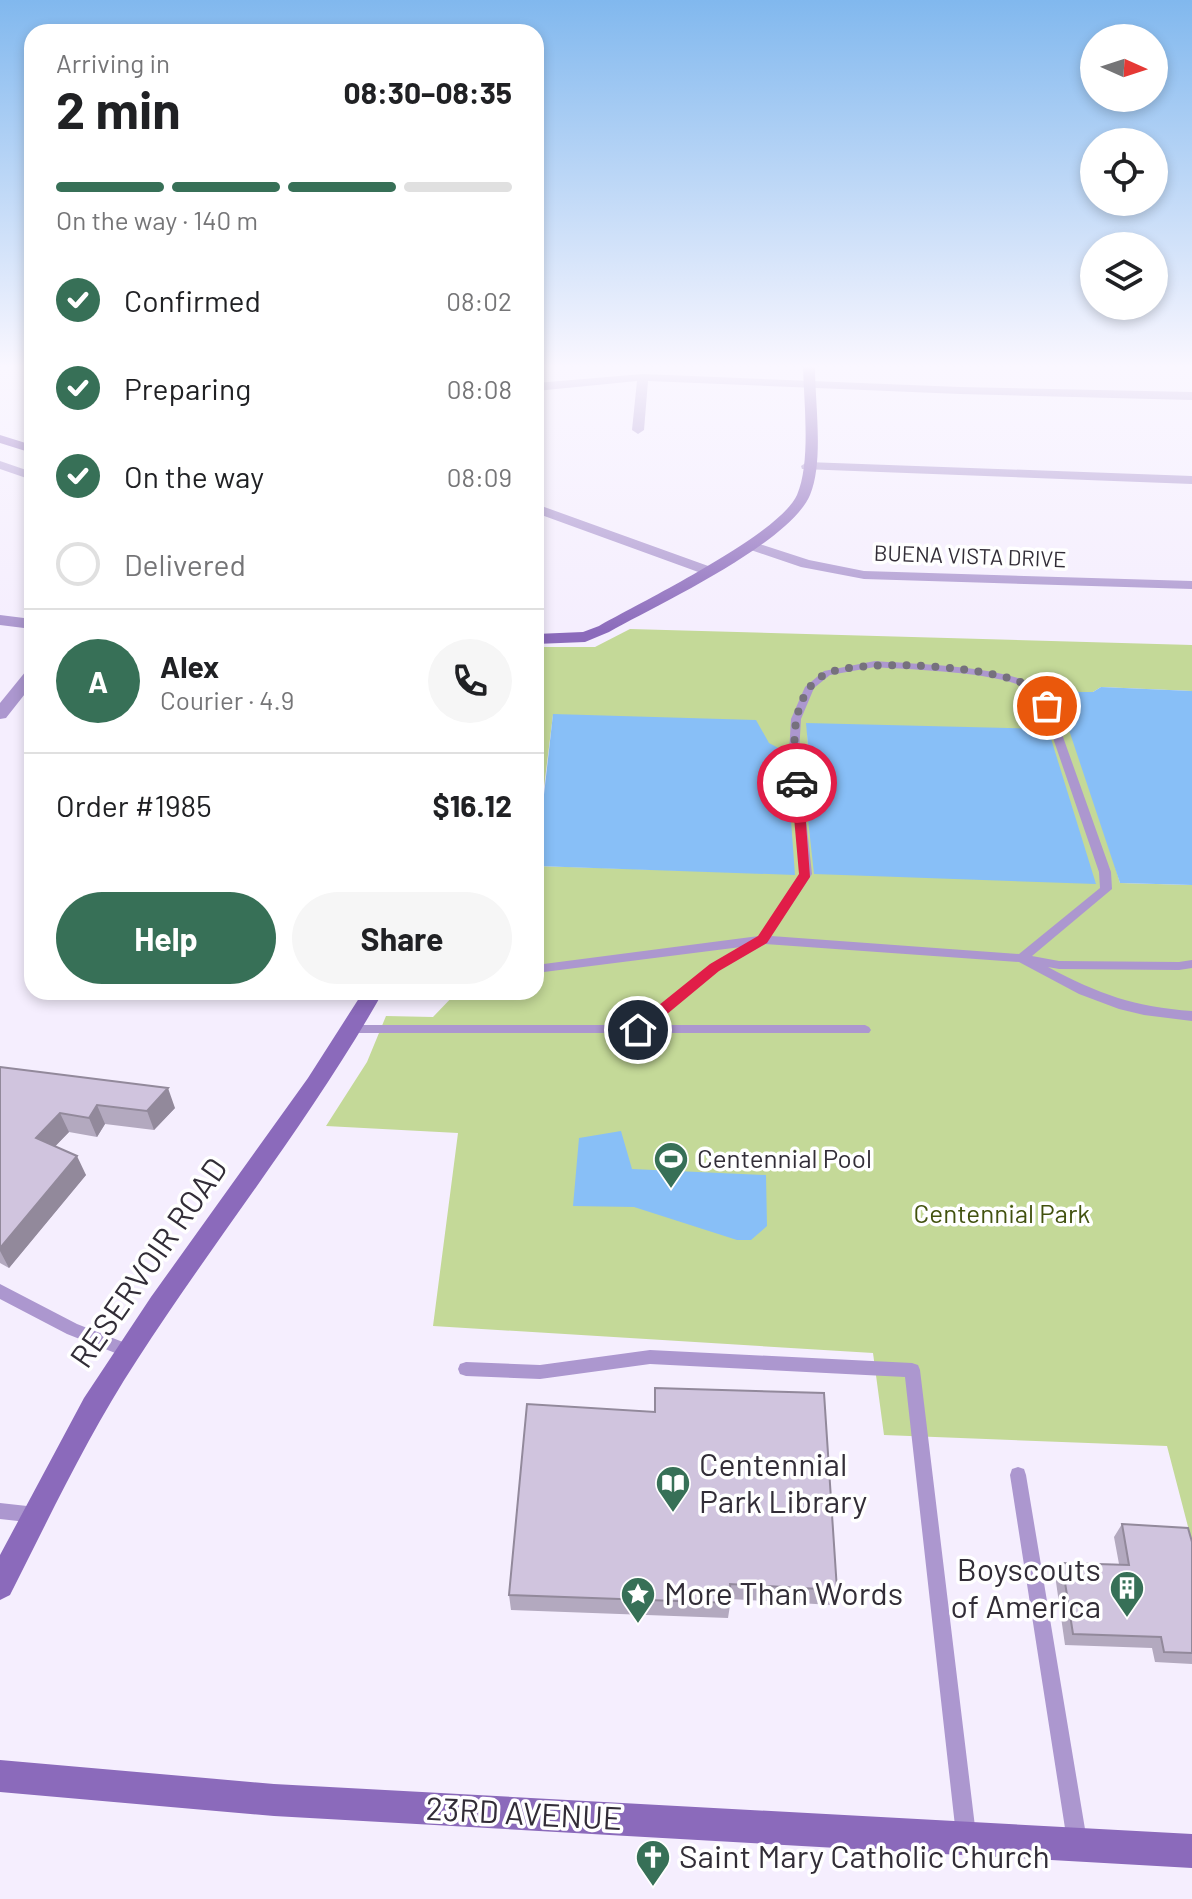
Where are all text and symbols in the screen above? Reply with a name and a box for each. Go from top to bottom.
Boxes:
north arrow [1080,24,1168,112]
map controls [1080,24,1168,320]
text: Arriving in [56,47,170,78]
text: 08:30–08:35 [344,74,512,110]
text: 2 min [56,77,181,139]
button: locate [1080,128,1168,216]
text: On the way · 140 m [56,204,258,235]
button: layers [1080,232,1168,320]
icon: check [56,278,100,322]
text: Confirmed [124,282,261,318]
text: 08:02 [446,285,512,316]
icon: check [56,366,100,410]
text: Preparing [124,370,251,406]
text: 08:08 [447,373,512,404]
icon: check [56,454,100,498]
text: On the way [124,458,264,494]
text: 08:09 [447,461,512,492]
street label: BUENA VISTA DRIVE [873,539,1067,571]
text: Delivered [124,546,246,582]
button: phone [428,639,512,723]
text: Alex [160,648,219,684]
text: A [88,663,108,699]
pin [1013,672,1081,740]
text: Courier · 4.9 [160,684,294,715]
icon: bag [1025,684,1069,728]
courier [757,743,837,823]
icon: car [775,761,819,805]
text: Order #1985 [56,787,212,823]
text: $16.12 [433,787,512,823]
button: Help [56,892,276,984]
button: Share [292,892,512,984]
pin [604,996,672,1064]
icon: home [616,1008,660,1052]
sports icon: Centennial Pool [652,1140,690,1190]
place label: Centennial Pool [697,1142,872,1173]
street label: RESERVOIR ROAD [61,1150,234,1374]
park label: Centennial Park [914,1197,1090,1228]
place label: Centennial Park Library [699,1444,868,1519]
library icon: Centennial Park Library [654,1464,692,1514]
place label: Boyscouts of America [950,1549,1101,1624]
building icon: Boyscouts of America [1108,1569,1146,1619]
place label: More Than Words [664,1573,903,1611]
place icon: More Than Words [619,1575,657,1625]
street label: 23RD AVENUE [425,1788,623,1836]
place label: Saint Mary Catholic Church [679,1836,1050,1874]
church icon: Saint Mary Catholic Church [634,1838,672,1888]

